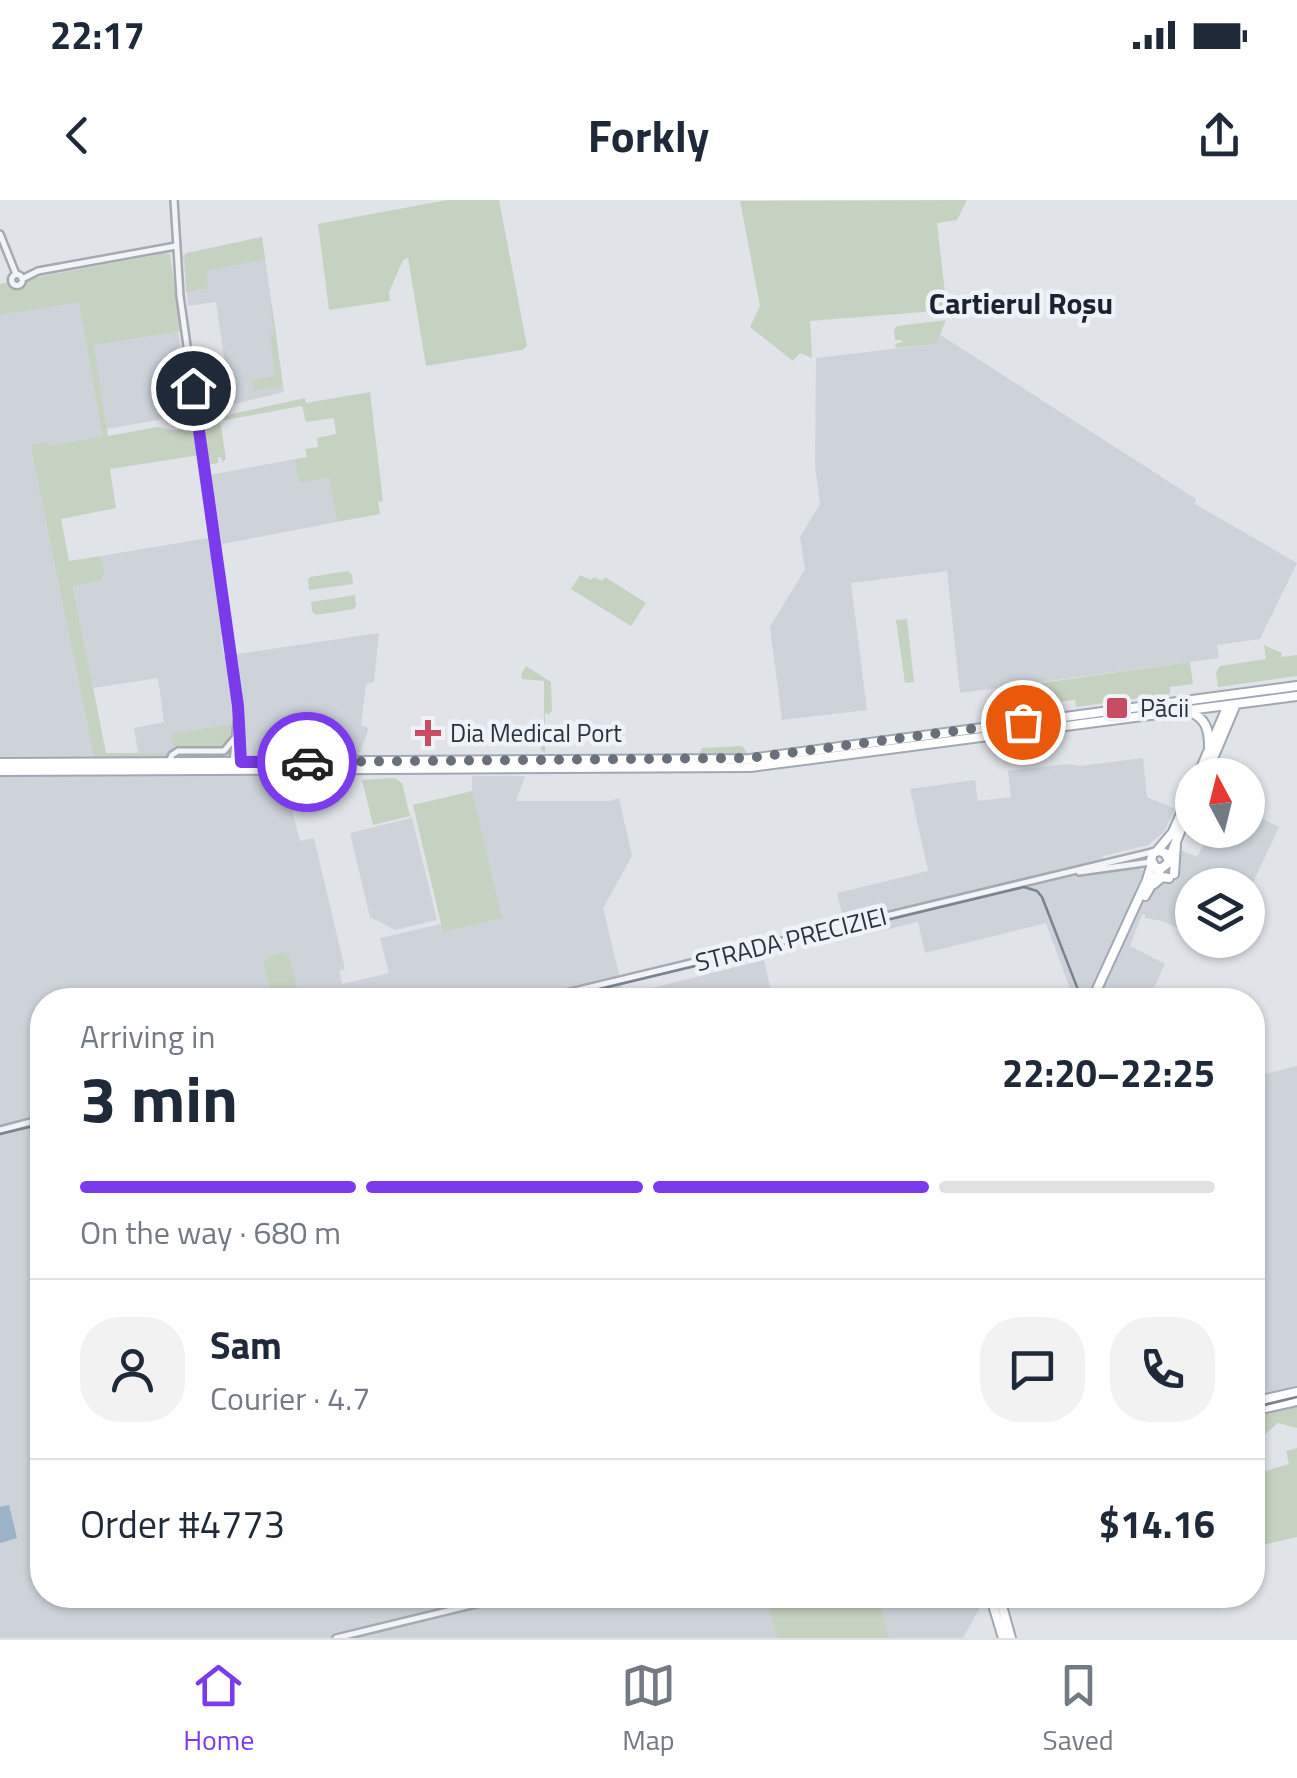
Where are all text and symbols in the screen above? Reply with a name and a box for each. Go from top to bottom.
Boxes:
text: 22:17 [50,6,145,64]
text: Forkly [588,101,709,169]
icon: back [50,108,105,163]
icon: share [1192,108,1247,163]
district label: Cartierul Roșu [929,280,1113,326]
pin [151,346,236,431]
icon: home [166,361,221,416]
pin [981,680,1066,765]
place label: Păcii [1140,689,1189,727]
icon: bag [996,695,1051,750]
marker: Păcii [1104,695,1130,721]
courier [257,712,357,812]
place label: Dia Medical Port [450,714,622,752]
marker: Dia Medical Port [415,720,441,746]
icon: car [280,735,335,790]
north arrow [1175,758,1265,848]
map controls [1175,758,1265,958]
button: layers [1175,868,1265,958]
street label: STRADA PRECIZIEI [691,897,891,981]
text: Arriving in [80,1012,216,1060]
text: 22:20–22:25 [1002,1044,1215,1102]
text: 3 min [80,1048,238,1147]
text: On the way · 680 m [80,1208,341,1256]
text: Sam [210,1316,282,1374]
button: person [80,1317,185,1422]
button: chat [980,1317,1085,1422]
button: phone [1110,1317,1215,1422]
text: Courier · 4.7 [210,1374,370,1422]
text: Order #4773 [80,1495,285,1553]
text: $14.16 [1099,1495,1215,1553]
tab: Home [183,1658,254,1761]
tab: Map [621,1658,676,1761]
tab: Saved [1042,1658,1114,1761]

